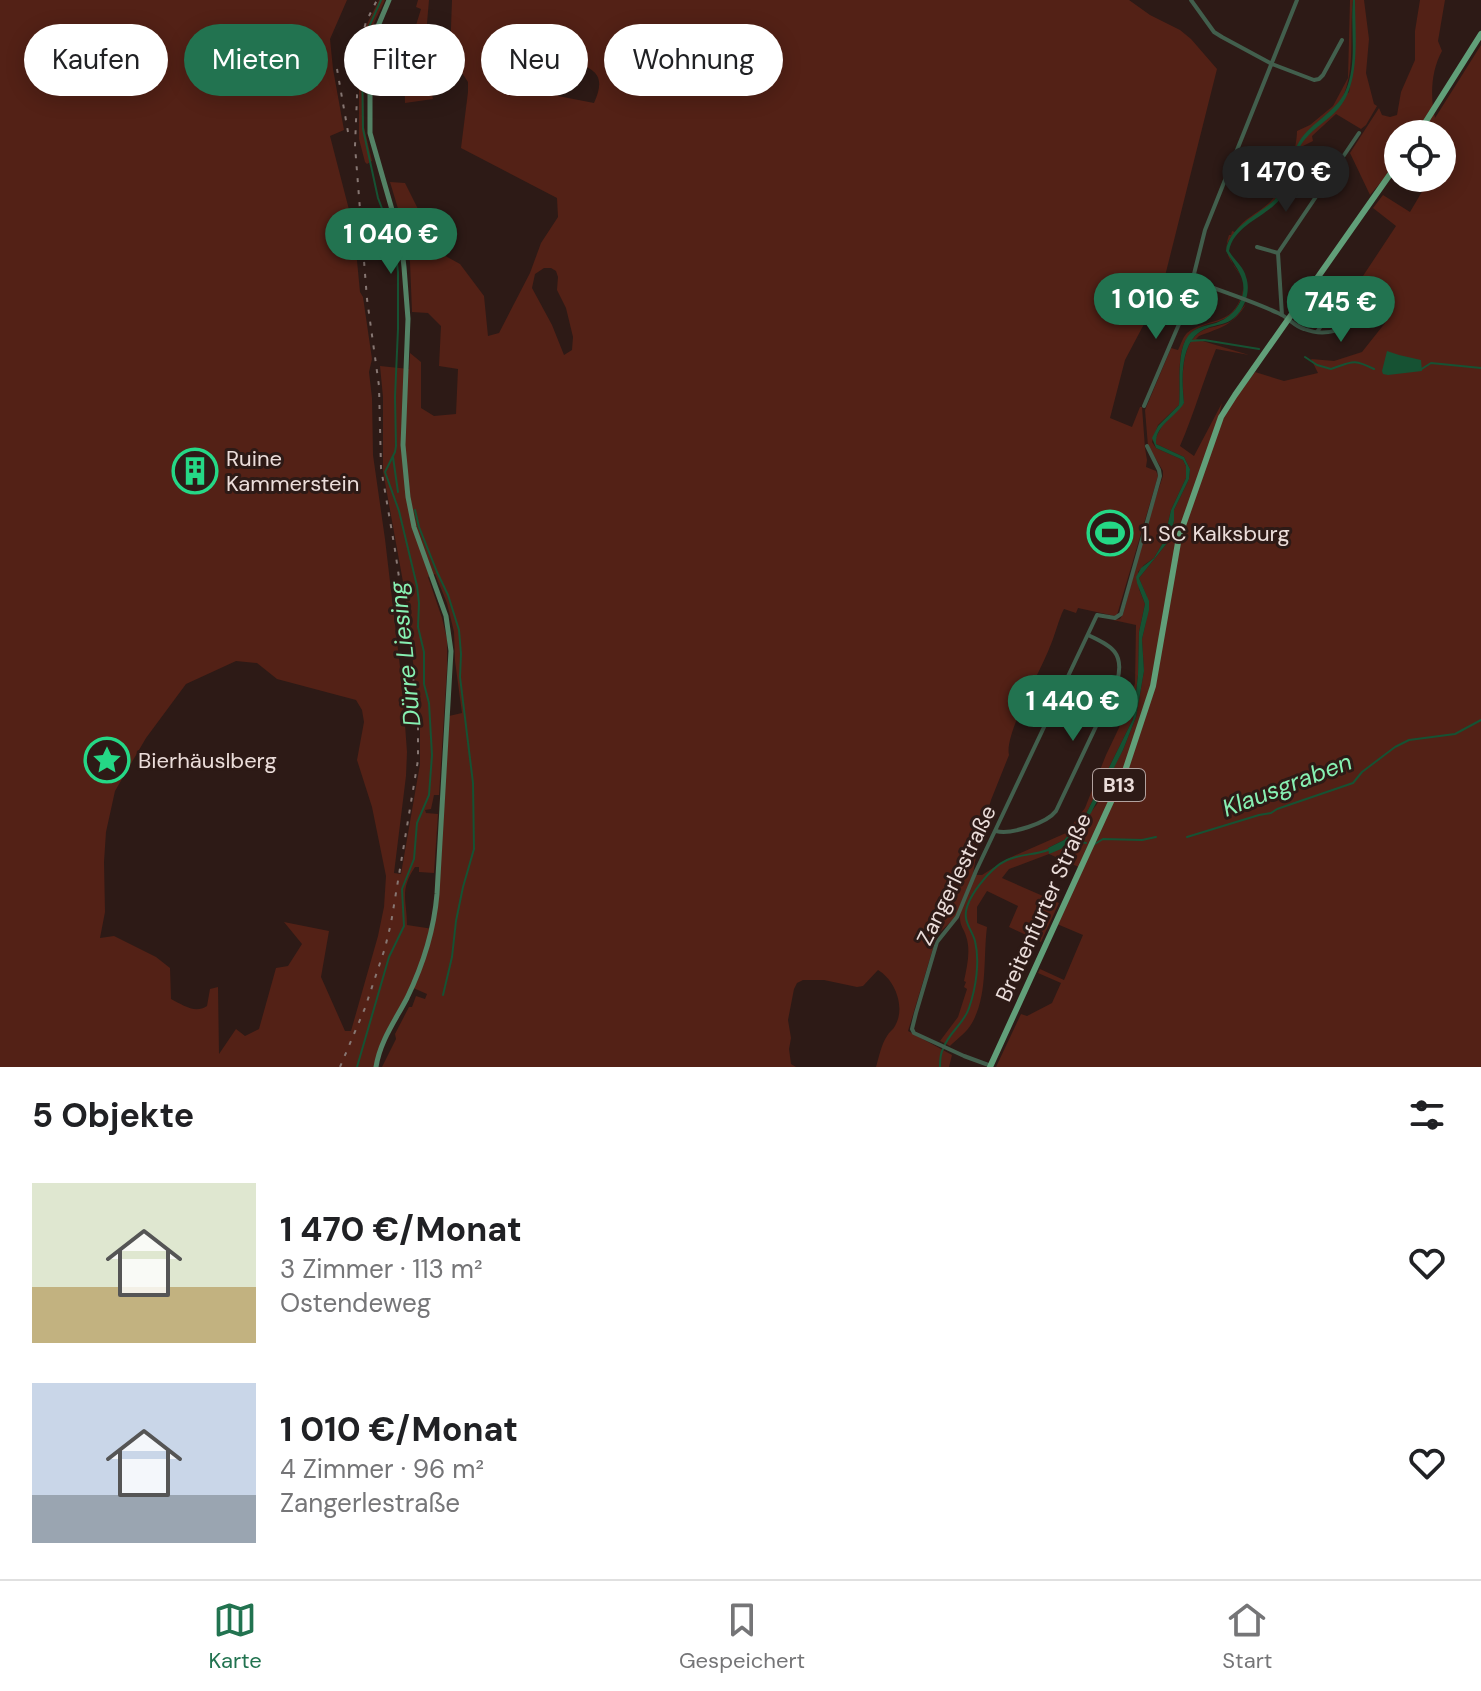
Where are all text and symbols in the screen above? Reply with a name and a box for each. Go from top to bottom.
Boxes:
chip: Kaufen [24,24,168,96]
chip: Mieten [184,24,328,96]
chip: Filter [344,24,465,96]
chip: Neu [481,24,588,96]
chip: Wohnung [604,24,783,96]
map controls [1384,120,1456,192]
button: locate [1384,120,1456,192]
pin: 1 470 € [1212,146,1360,214]
text: 1 470 € [1240,155,1332,189]
pin: 1 040 € [317,208,465,276]
text: 1 040 € [343,217,439,251]
pin: 1 010 € [1082,273,1230,341]
pin: 745 € [1285,276,1397,344]
text: 1 010 € [1112,282,1200,316]
text: 745 € [1305,285,1377,319]
place label: Ruine Kammerstein [226,444,359,498]
building icon: Ruine Kammerstein [171,447,219,495]
sports icon: 1. SC Kalksburg [1086,509,1134,557]
place label: 1. SC Kalksburg [1141,519,1290,548]
water label: Dürre Liesing [381,579,428,728]
pin: 1 440 € [999,675,1147,743]
text: 1 440 € [1026,684,1120,718]
place icon: Bierhäuslberg [83,736,131,784]
place label: Bierhäuslberg [138,746,277,775]
water label: Klausgraben [1218,746,1356,823]
road number: B13 [1093,769,1145,801]
street label: Zangerlestraße [910,800,1003,950]
street label: Breitenfurter Straße [989,808,1098,1006]
text: 5 Objekte [32,1093,194,1138]
icon: filters [1405,1093,1449,1137]
text: 1 470 €/Monat [280,1207,522,1252]
icon: home [96,1215,192,1311]
icon: heart [1405,1241,1449,1285]
text: 3 Zimmer · 113 m² [280,1252,483,1286]
text: Ostendeweg [280,1286,431,1320]
text: 1 010 €/Monat [280,1407,518,1452]
icon: home [96,1415,192,1511]
icon: heart [1405,1441,1449,1485]
text: 4 Zimmer · 96 m² [280,1452,484,1486]
text: Zangerlestraße [280,1486,460,1520]
tab: Karte [209,1598,262,1675]
tab: Gespeichert [679,1598,805,1675]
tab: Start [1222,1598,1272,1675]

